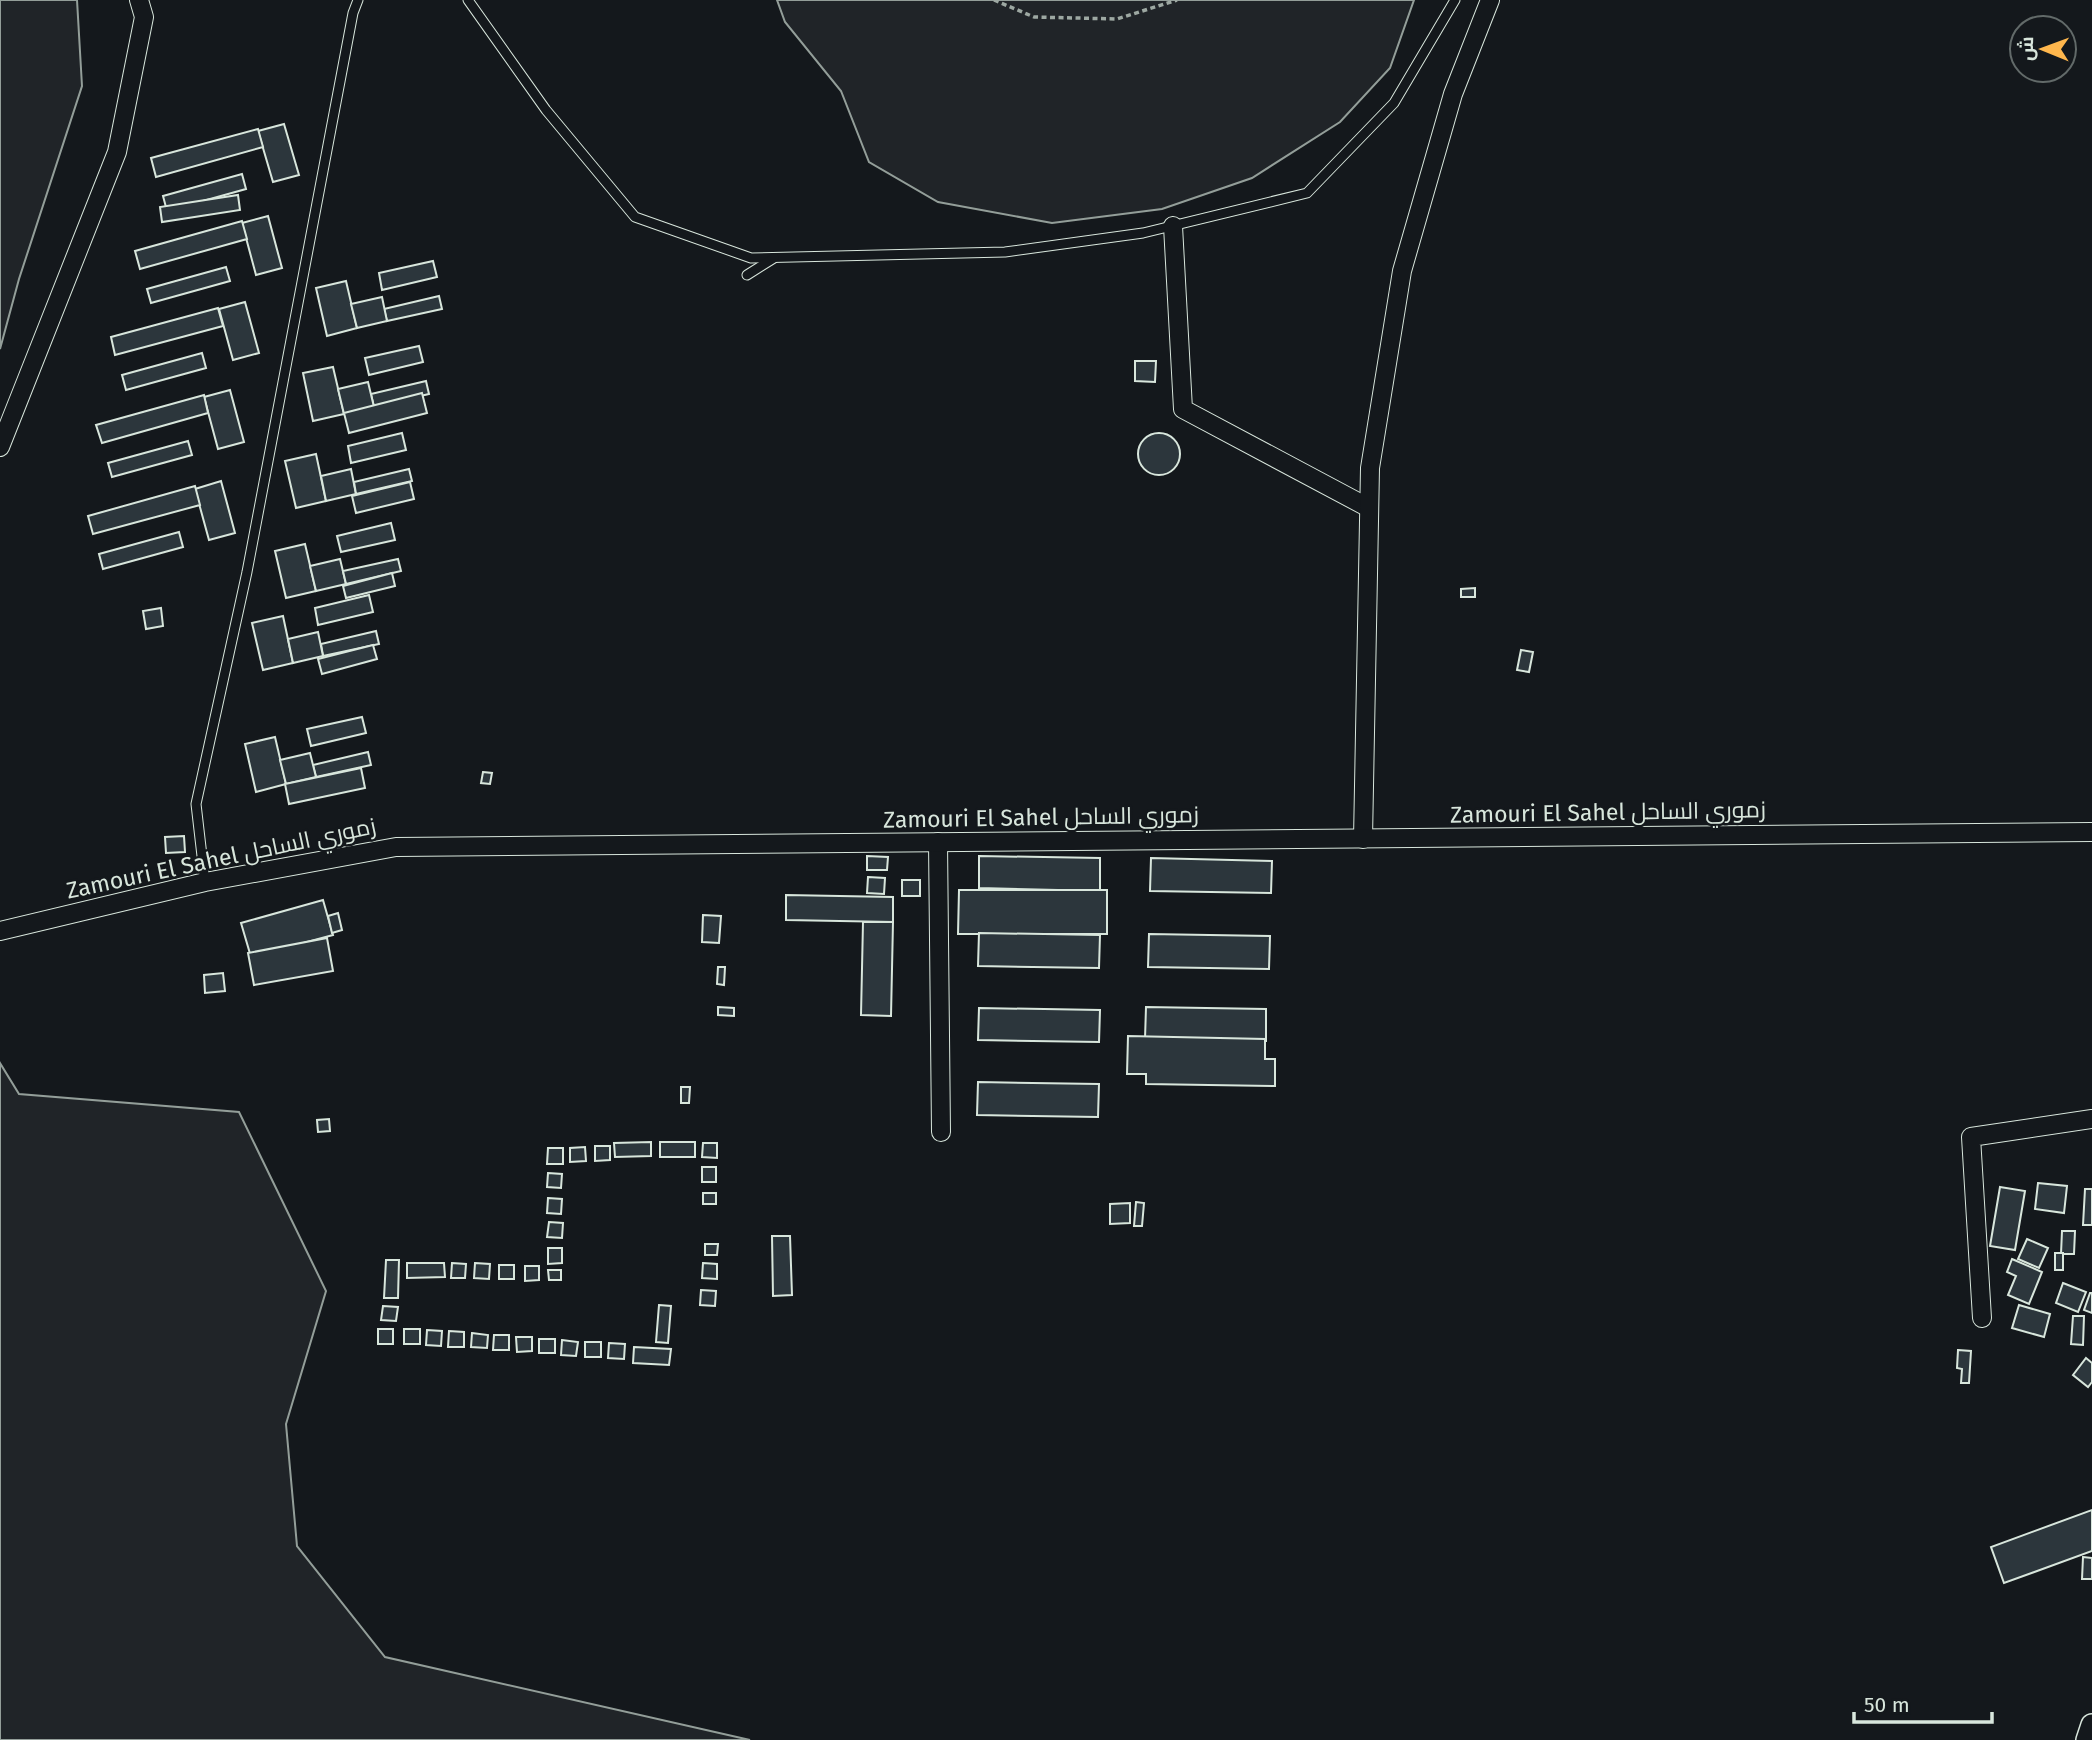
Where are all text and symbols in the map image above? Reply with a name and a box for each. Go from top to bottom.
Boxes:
north arrow [2008,14,2078,84]
text: ش [2015,36,2038,61]
street label: Zamouri El Sahel زموري الساحل [1450,795,1766,833]
street label: Zamouri El Sahel زموري الساحل [883,800,1199,838]
street label: Zamouri El Sahel زموري الساحل [64,811,379,908]
scale bar [1854,1680,1992,1724]
text: 50 m [1864,1692,1910,1718]

